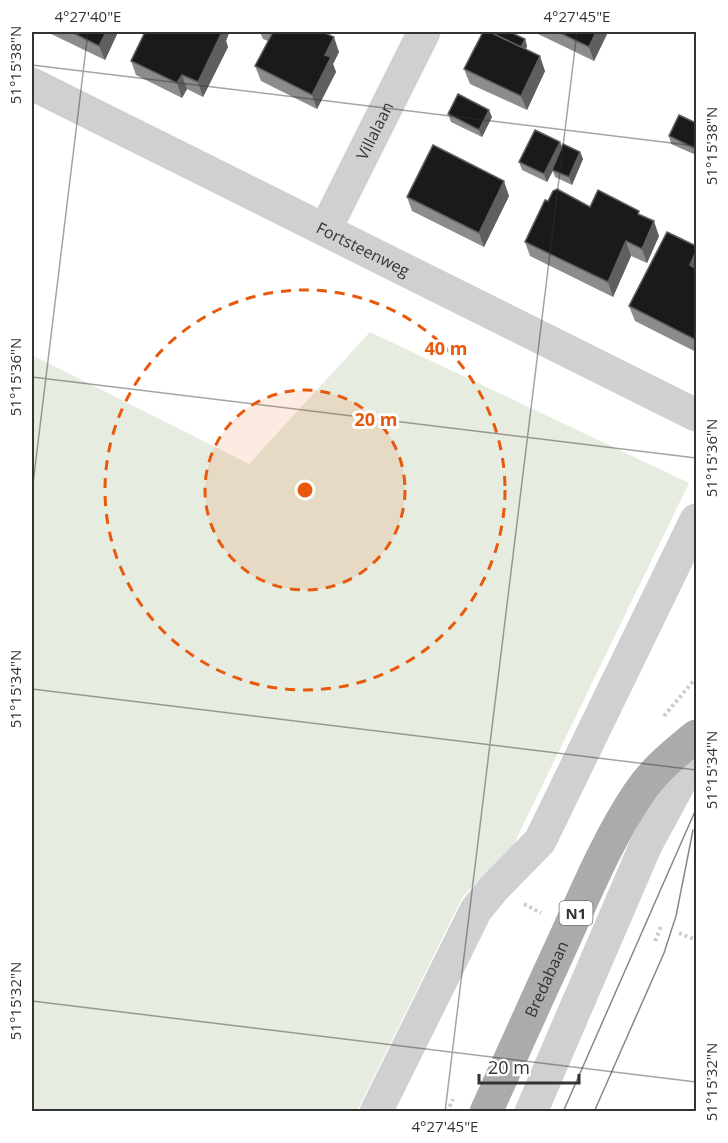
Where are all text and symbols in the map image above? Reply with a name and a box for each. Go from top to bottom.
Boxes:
text: 4°27'40"E [55,6,121,26]
text: 4°27'45"E [544,6,610,26]
text: 51°15'38"N [5,26,25,104]
street label: Villalaan [351,98,398,163]
text: 51°15'38"N [701,107,721,185]
street label: Fortsteenweg [313,217,414,282]
text: 40 m [425,336,467,360]
text: 51°15'36"N [5,338,25,416]
text: 20 m [355,407,397,431]
text: 51°15'36"N [701,419,721,497]
centre of rings [295,480,315,500]
text: 51°15'34"N [5,650,25,728]
text: 51°15'34"N [701,731,721,809]
road number: N1 [560,901,592,925]
street label: Bredabaan [519,937,573,1021]
text: 51°15'32"N [5,962,25,1040]
text: 51°15'32"N [701,1043,721,1121]
scale bar [479,1047,580,1085]
text: 20 m [488,1055,530,1079]
text: 4°27'45"E [412,1116,478,1136]

